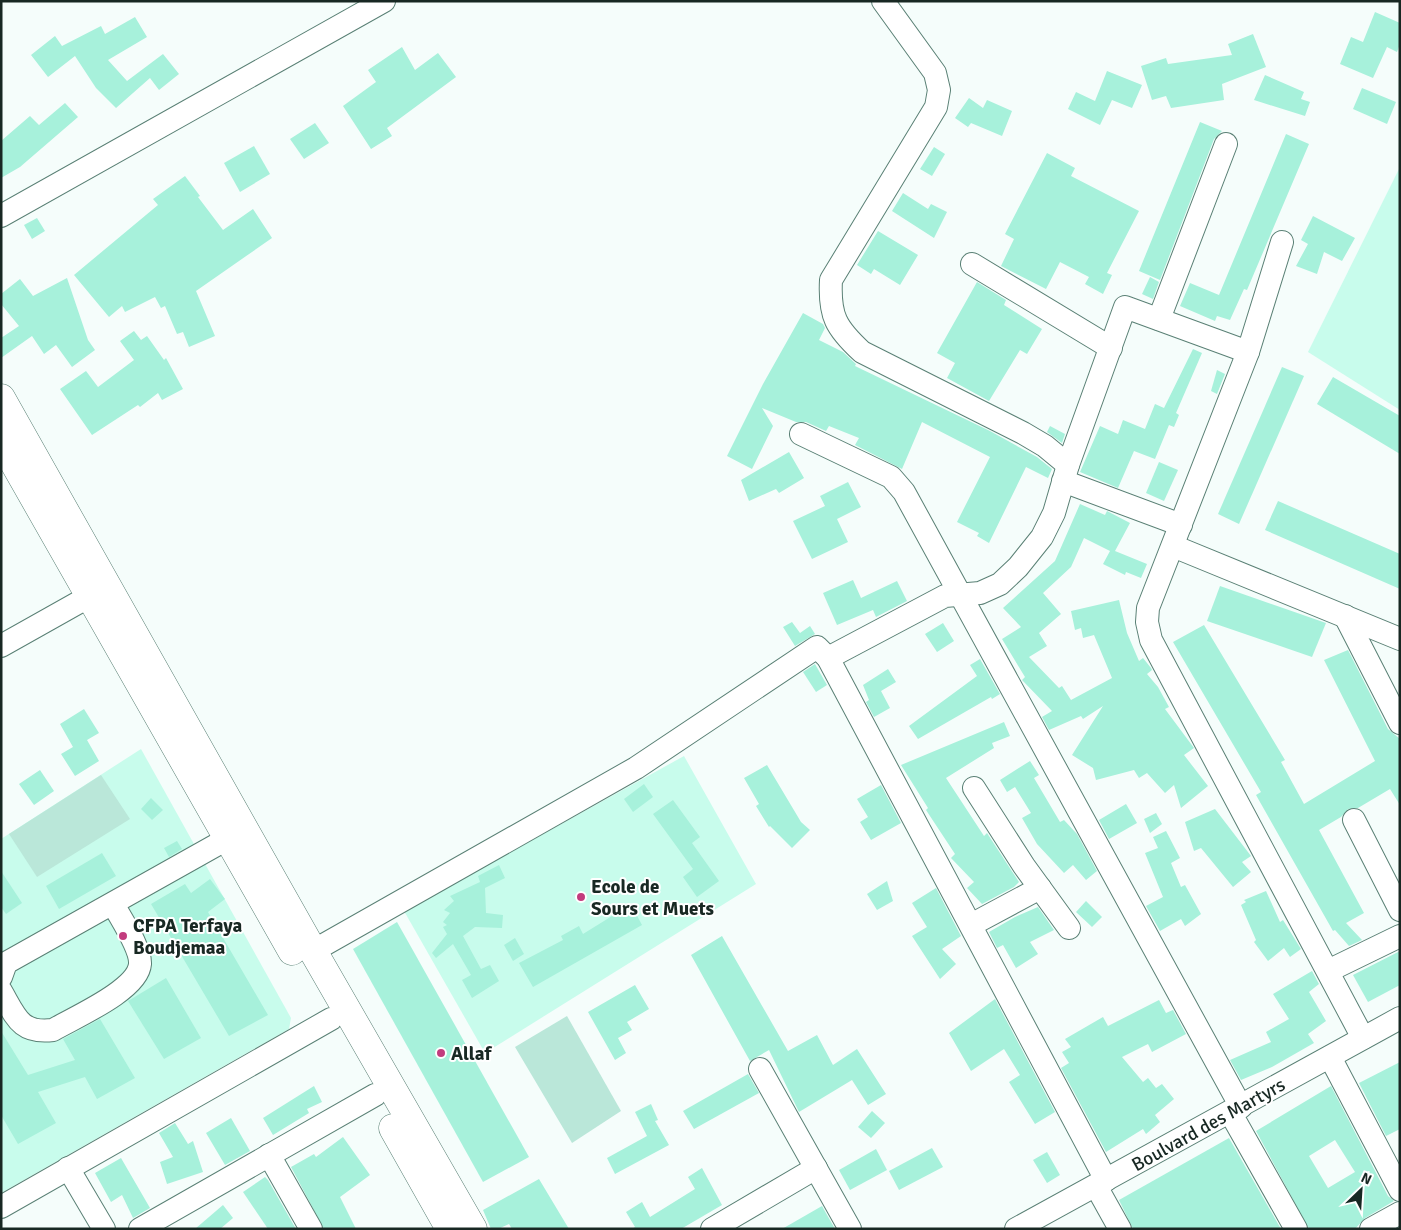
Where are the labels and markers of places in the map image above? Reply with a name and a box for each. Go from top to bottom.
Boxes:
place label: Ecole de Sours et Muets [591,875,714,921]
marker: Ecole de Sours et Muets [575,891,587,903]
place label: CFPA Terfaya Boudjemaa [133,914,242,960]
marker: CFPA Terfaya Boudjemaa [117,930,129,942]
place label: Allaf [451,1042,492,1066]
marker: Allaf [435,1047,447,1059]

